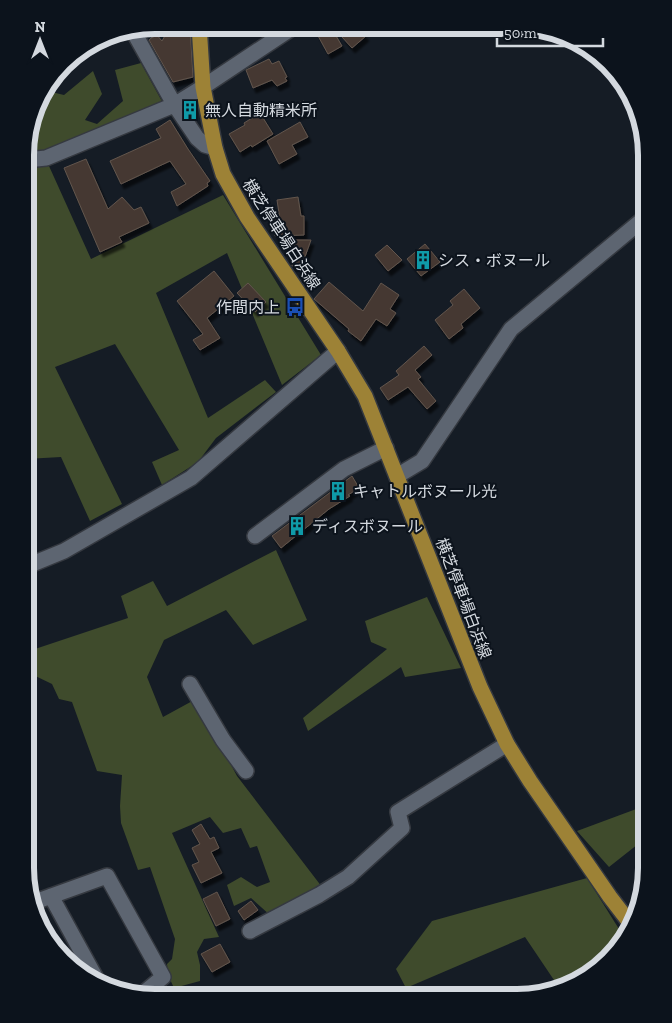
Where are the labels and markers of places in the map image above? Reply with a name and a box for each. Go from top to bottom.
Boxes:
building icon: 無人自動精米所 [179,99,201,121]
place label: 無人自動精米所 [205,101,317,120]
building icon: シス・ボヌール [412,249,434,271]
place label: シス・ボヌール [438,251,550,270]
bus stop icon: 作間内上 [284,296,306,318]
place label: 作間内上 [216,298,280,317]
building icon: キャトルボヌール光 [327,480,349,502]
place label: キャトルボヌール光 [353,482,497,501]
building icon: ディスボヌール [286,515,308,537]
place label: ディスボヌール [312,517,423,536]

